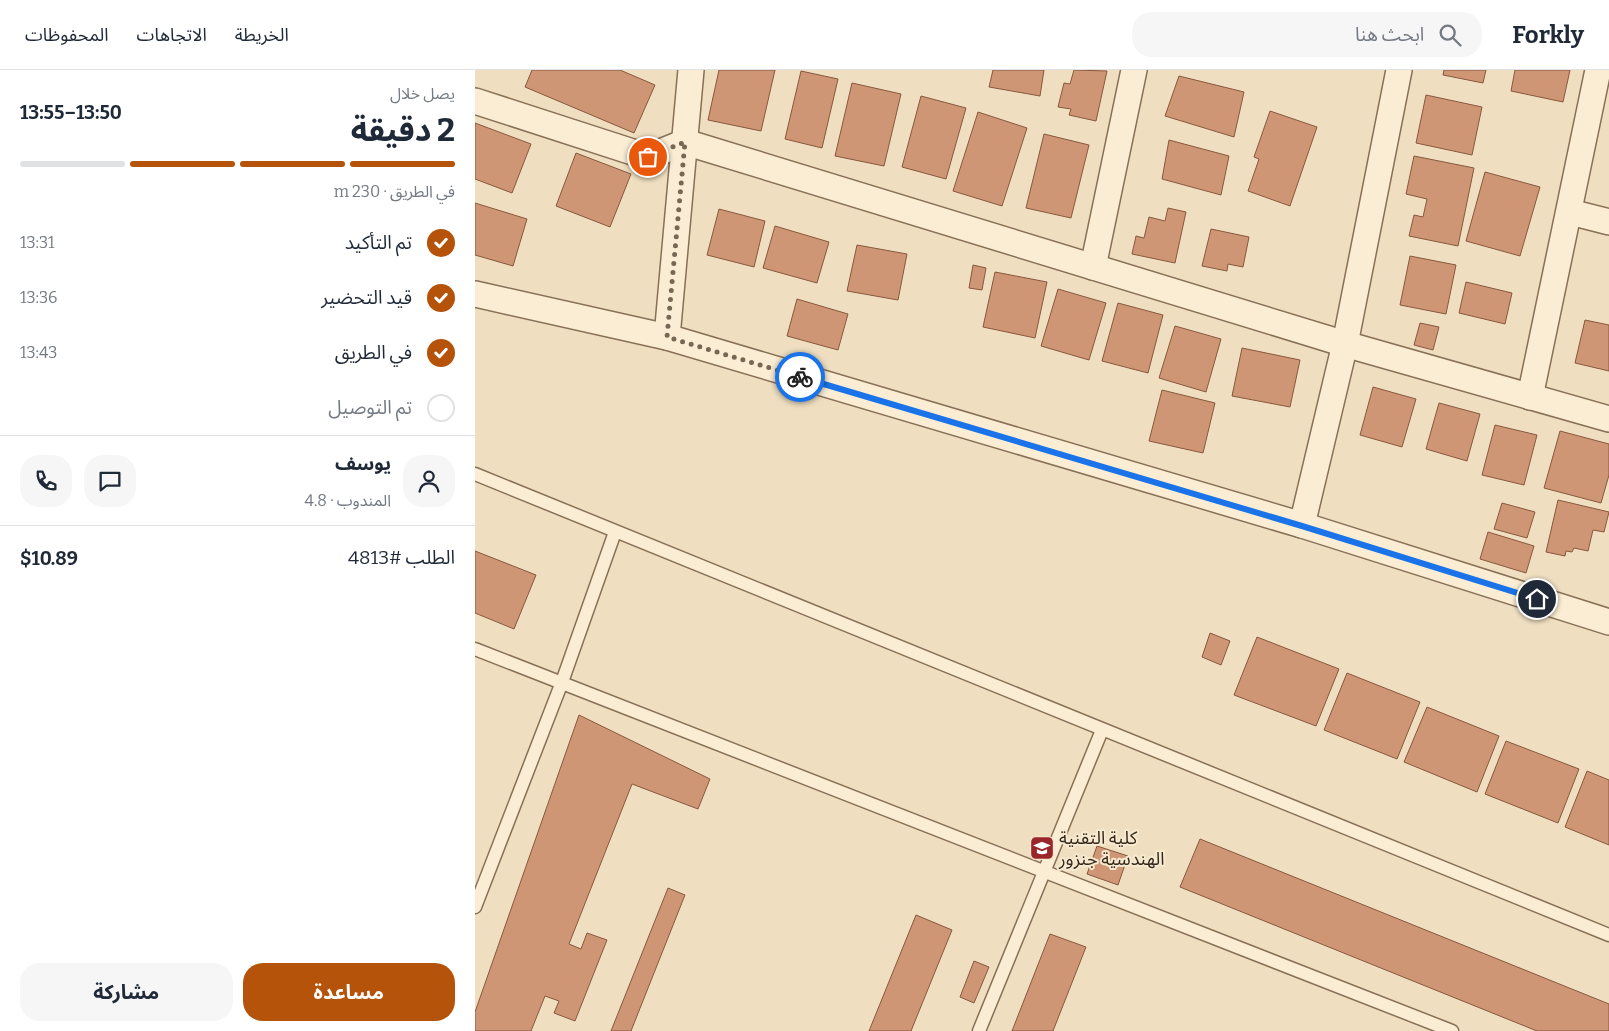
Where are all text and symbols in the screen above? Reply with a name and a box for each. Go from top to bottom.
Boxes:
search box [1132,12,1482,57]
icon: search [1436,21,1464,49]
text: Forkly [1512,21,1584,49]
text: ابحث هنا [1355,23,1424,46]
text: المحفوظات [25,24,109,46]
text: الاتجاهات [137,24,207,46]
text: الخريطة [235,24,289,46]
text: يصل خلال [390,84,455,103]
text: 13:50–13:55 [20,101,122,124]
text: 2 دقيقة [351,111,455,149]
pin [627,136,669,178]
icon: bag [634,143,662,171]
text: في الطريق · 230 m [334,182,455,201]
icon: check [427,229,455,257]
text: تم التأكيد [345,231,412,254]
text: 13:31 [20,233,55,252]
icon: check [427,284,455,312]
text: قيد التحضير [321,286,412,309]
text: 13:36 [20,288,58,307]
icon: check [427,339,455,367]
text: في الطريق [335,341,412,364]
text: 13:43 [20,343,57,362]
courier [775,352,825,402]
icon: bike [786,363,814,391]
text: تم التوصيل [328,396,412,419]
text: يوسف [335,452,391,475]
button: phone [20,455,72,507]
button: chat [84,455,136,507]
button: person [403,455,455,507]
text: المندوب · 4.8 [305,491,391,510]
text: الطلب #4813 [348,546,455,569]
text: $10.89 [20,547,78,570]
pin [1516,578,1558,620]
icon: home [1523,585,1551,613]
place label: كلية التقنية الهندسية جنزور [1058,827,1165,870]
school or university icon: كلية التقنية الهندسية جنزور [1029,835,1055,861]
button: مشاركة [20,963,233,1021]
button: مساعدة [243,963,455,1021]

